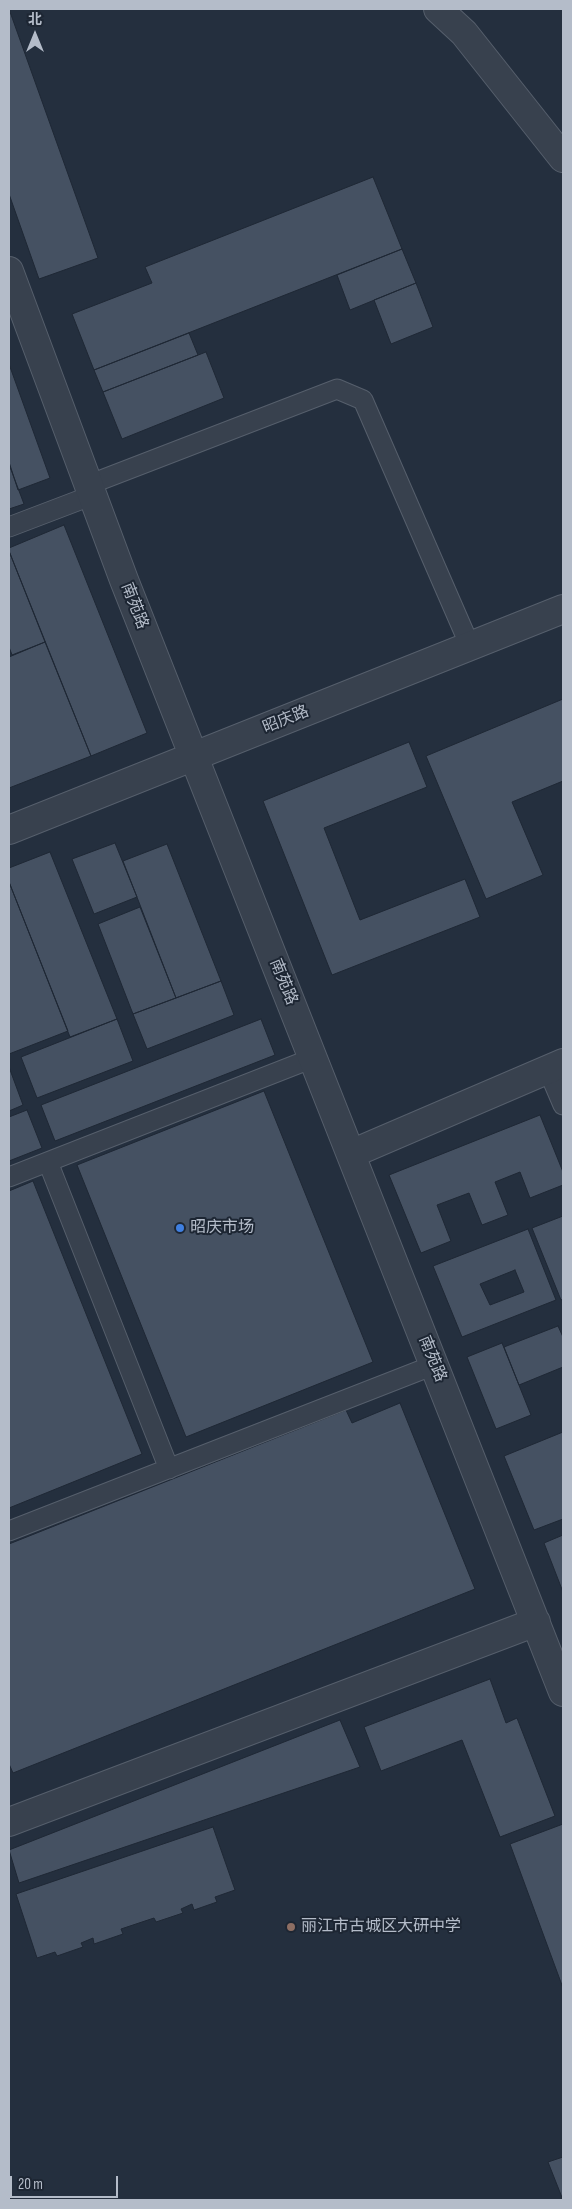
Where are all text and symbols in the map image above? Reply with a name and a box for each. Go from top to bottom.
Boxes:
north arrow [10,10,60,60]
text: 北 [28,11,42,28]
street label: 南苑路 [116,580,152,632]
street label: 昭庆路 [260,702,312,738]
street label: 南苑路 [265,956,301,1008]
place label: 昭庆市场 [190,1218,254,1238]
marker: 昭庆市场 [174,1222,186,1234]
street label: 南苑路 [414,1333,450,1385]
place label: 丽江市古城区大研中学 [301,1917,461,1937]
marker: 丽江市古城区大研中学 [285,1921,297,1933]
scale bar [12,2166,120,2198]
text: 20 m [18,2175,43,2194]

